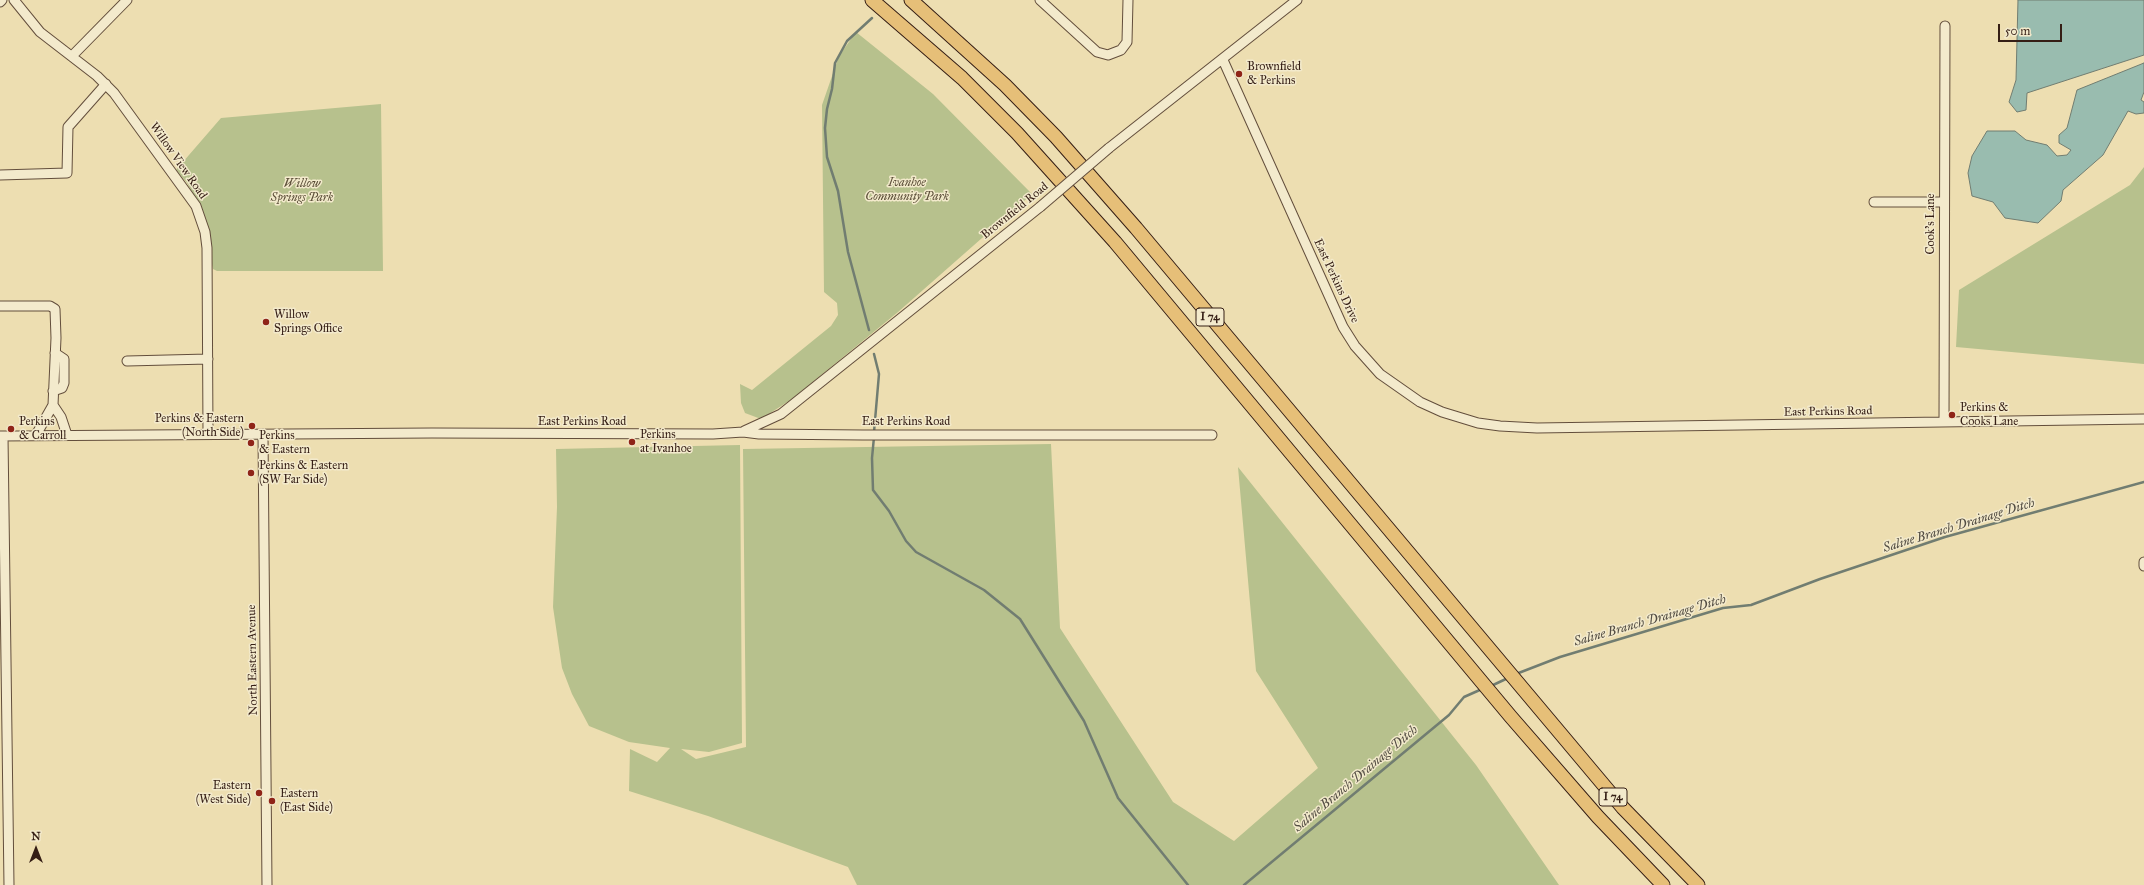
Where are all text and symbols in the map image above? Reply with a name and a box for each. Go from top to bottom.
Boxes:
scale bar [2000,16,2064,42]
text: 50 m [2005,24,2030,38]
place label: Brownfield & Perkins [1247,60,1301,88]
marker: Brownfield & Perkins [1234,69,1244,79]
street label: Willow View Road [146,120,210,202]
park label: Ivanhoe Community Park [865,176,949,204]
park label: Willow Springs Park [271,177,333,205]
street label: Brownfield Road [979,180,1051,242]
street label: Cook's Lane [1924,193,1938,255]
street label: East Perkins Drive [1310,237,1362,325]
place label: Willow Springs Office [274,308,342,336]
road number: I 74 [1196,308,1224,326]
marker: Willow Springs Office [261,317,271,327]
place label: Perkins & Cooks Lane [1960,401,2018,429]
street label: East Perkins Road [1784,404,1872,420]
marker: Perkins & Cooks Lane [1947,410,1957,420]
place label: Perkins & Eastern (North Side) [155,412,244,440]
place label: Perkins & Carroll [19,415,67,443]
street label: East Perkins Road [538,415,626,429]
street label: East Perkins Road [862,415,950,429]
marker: Perkins & Eastern (North Side) [247,421,257,431]
marker: Perkins & Carroll [6,424,16,434]
place label: Perkins at Ivanhoe [640,428,692,456]
place label: Perkins & Eastern [259,429,310,457]
marker: Perkins at Ivanhoe [627,437,637,447]
marker: Perkins & Eastern [246,438,256,448]
place label: Perkins & Eastern (SW Far Side) [259,459,348,487]
marker: Perkins & Eastern (SW Far Side) [246,468,256,478]
water label: Saline Branch Drainage Ditch [1881,496,2037,556]
water label: Saline Branch Drainage Ditch [1572,592,1728,650]
street label: North Eastern Avenue [245,604,261,716]
water label: Saline Branch Drainage Ditch [1291,722,1421,836]
place label: Eastern (West Side) [196,779,251,807]
place label: Eastern (East Side) [280,787,333,815]
marker: Eastern (West Side) [254,788,264,798]
road number: I 74 [1599,788,1627,806]
marker: Eastern (East Side) [267,796,277,806]
north arrow [16,829,56,869]
text: N [31,830,41,843]

